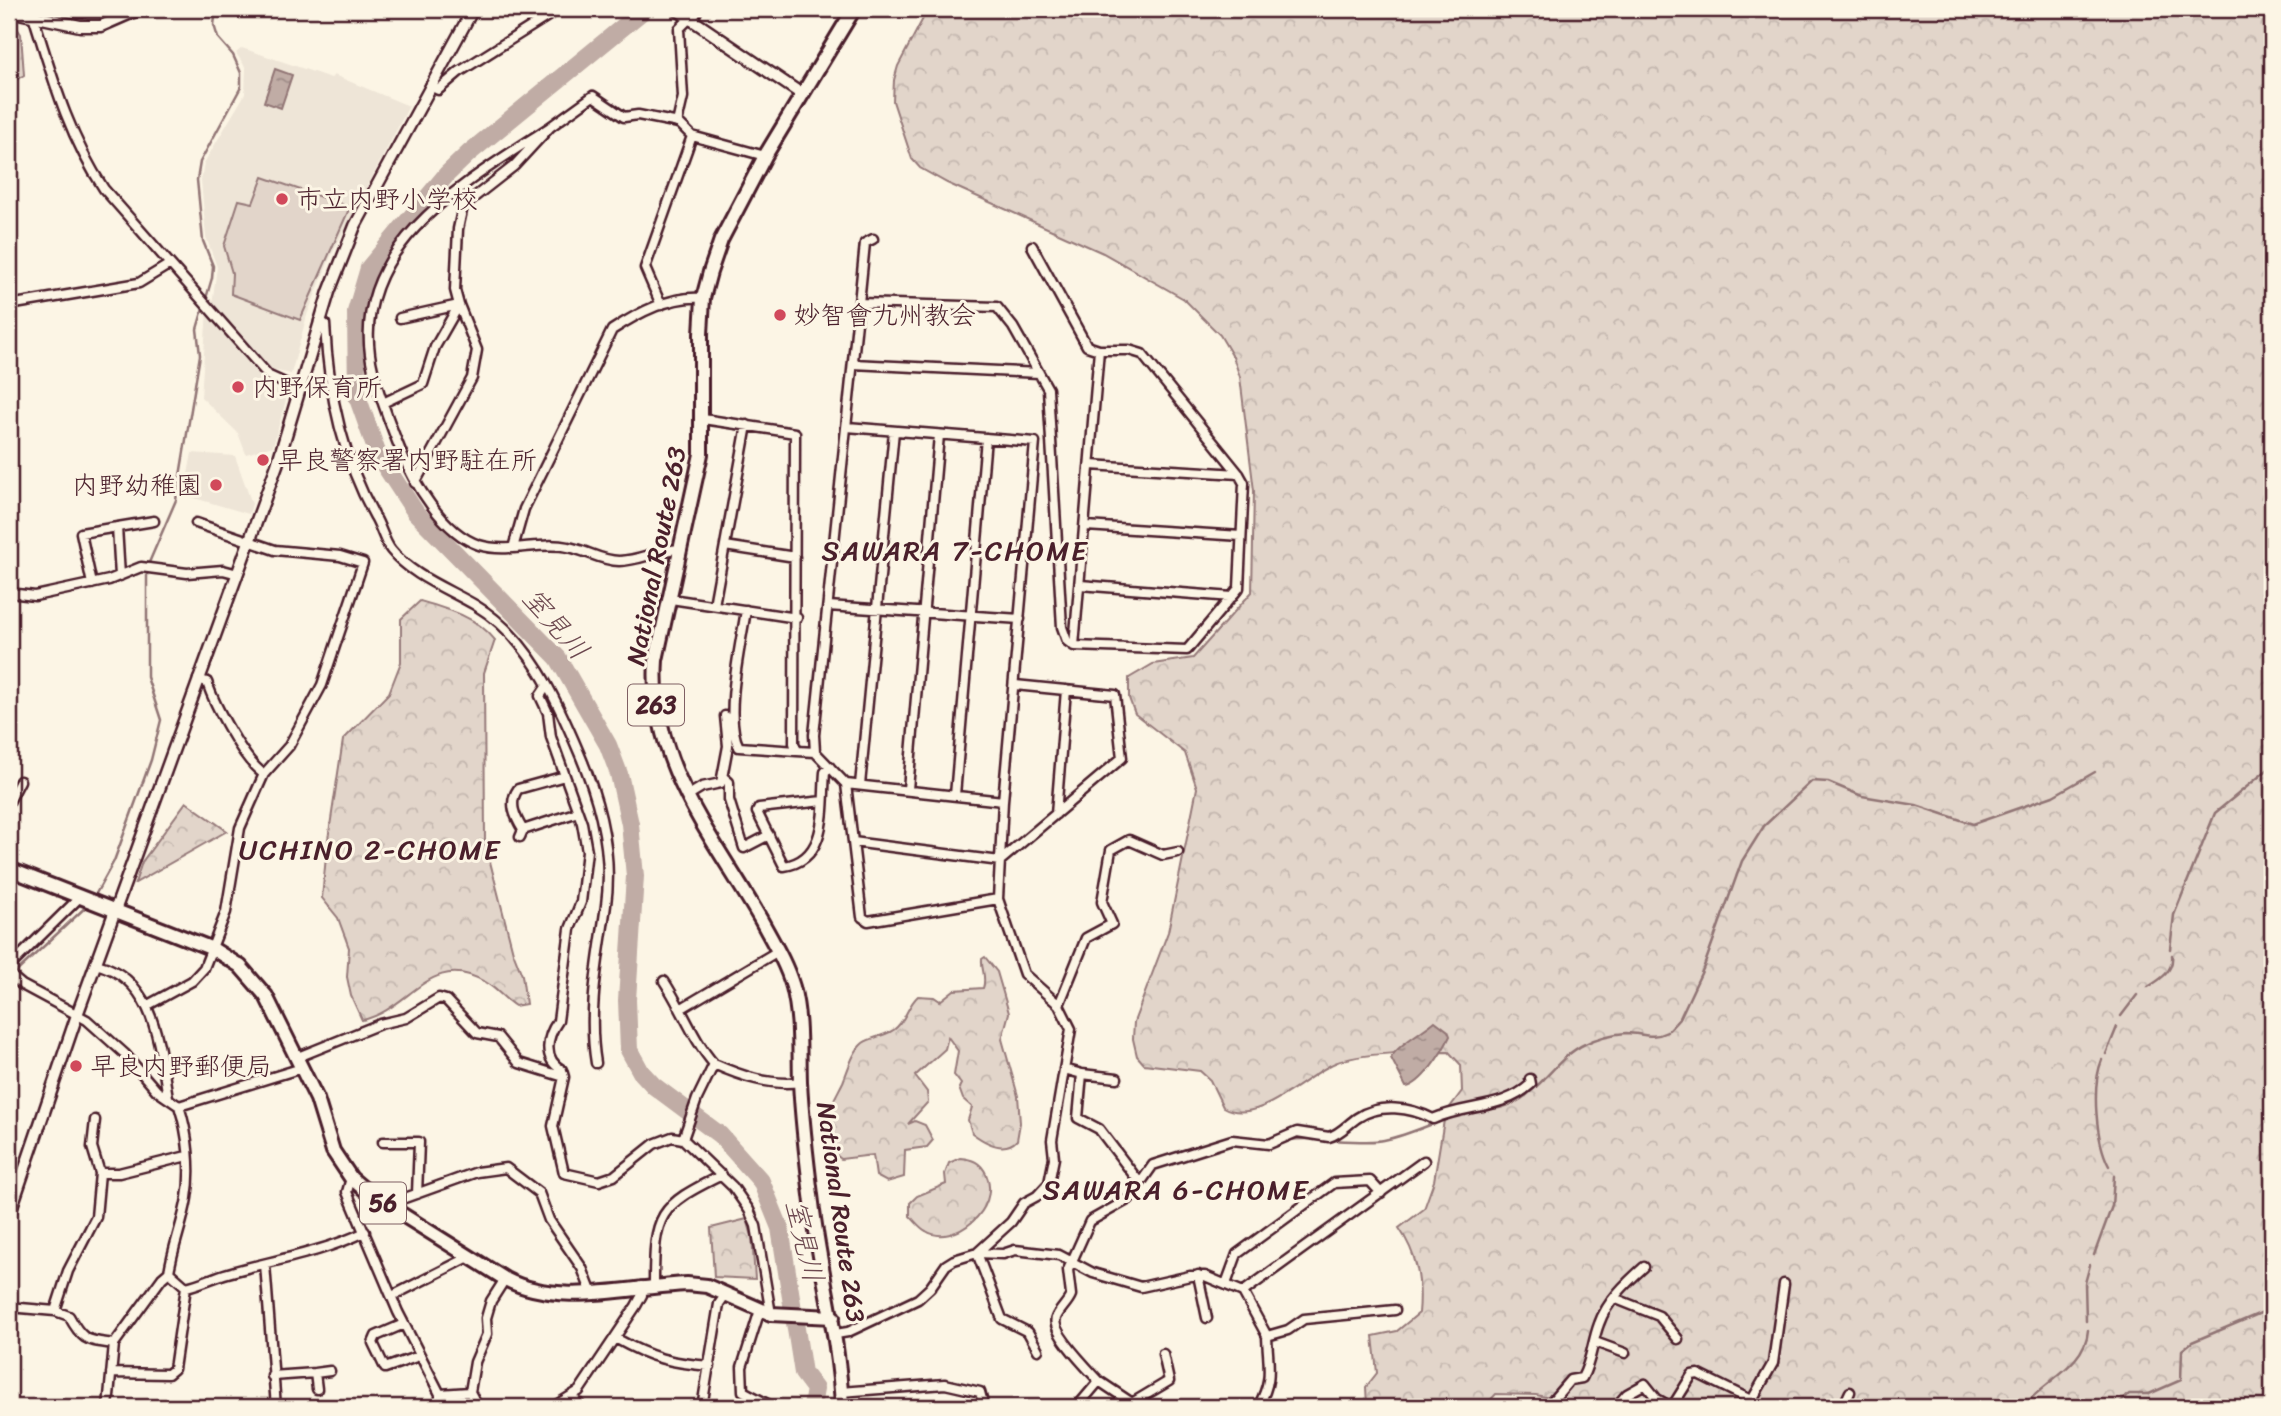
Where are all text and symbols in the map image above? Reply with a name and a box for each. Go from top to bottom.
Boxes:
place label: 市立内野小学校 [296,176,478,222]
marker: 市立内野小学校 [274,191,290,207]
place label: 妙智會九州教会 [794,292,976,338]
marker: 妙智會九州教会 [772,307,788,323]
place label: 内野保育所 [252,364,382,410]
marker: 内野保育所 [230,379,246,395]
place label: 早良警察署内野駐在所 [277,437,537,483]
street label: National Route 263 [612,443,700,669]
marker: 早良警察署内野駐在所 [255,452,271,468]
place label: 内野幼稚園 [72,462,202,508]
marker: 内野幼稚園 [208,477,224,493]
district label: SAWARA 7-CHOME [821,526,1089,575]
water label: 室見川 [510,576,602,672]
road number: 263 [628,684,684,726]
district label: UCHINO 2-CHOME [239,825,501,874]
place label: 早良内野郵便局 [90,1043,272,1089]
marker: 早良内野郵便局 [68,1058,84,1074]
street label: National Route 263 [803,1099,879,1325]
district label: SAWARA 6-CHOME [1042,1165,1310,1214]
road number: 56 [360,1182,406,1224]
water label: 室見川 [772,1195,838,1287]

